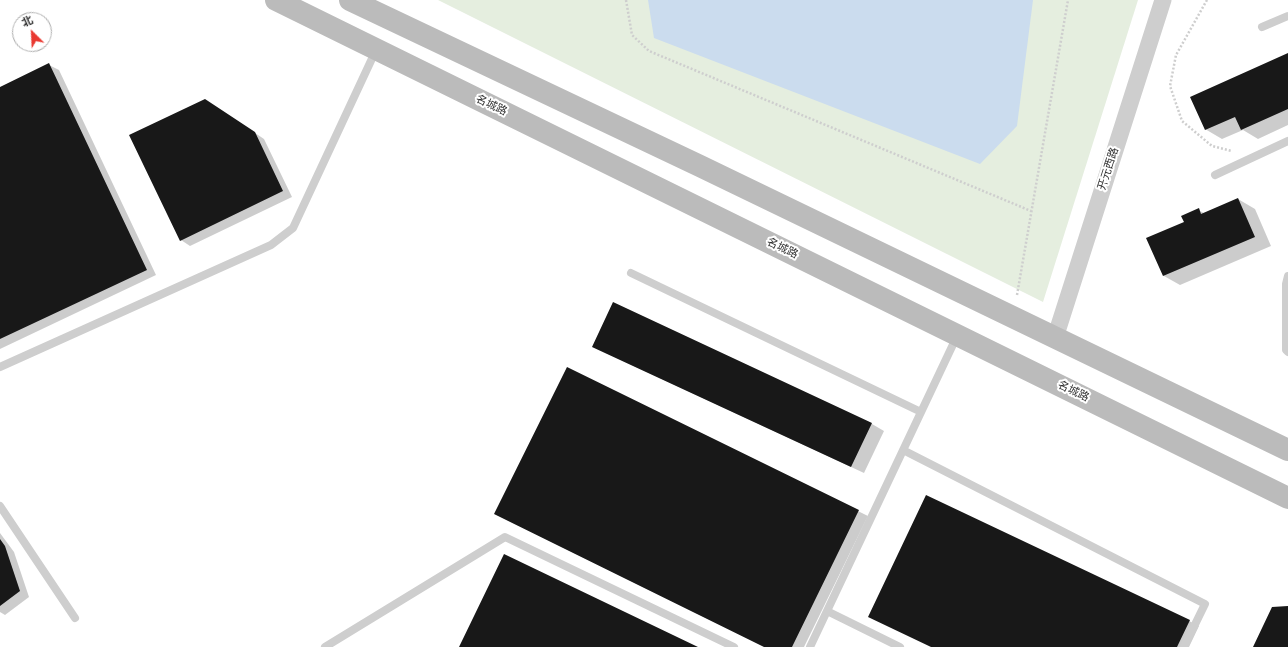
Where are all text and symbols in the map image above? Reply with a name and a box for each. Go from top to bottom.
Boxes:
north arrow [12,12,52,52]
text: 北 [19,12,35,31]
street label: 名城路 [473,93,509,119]
street label: 开元西路 [1096,146,1122,192]
street label: 名城路 [764,236,800,262]
street label: 名城路 [1055,379,1091,405]

